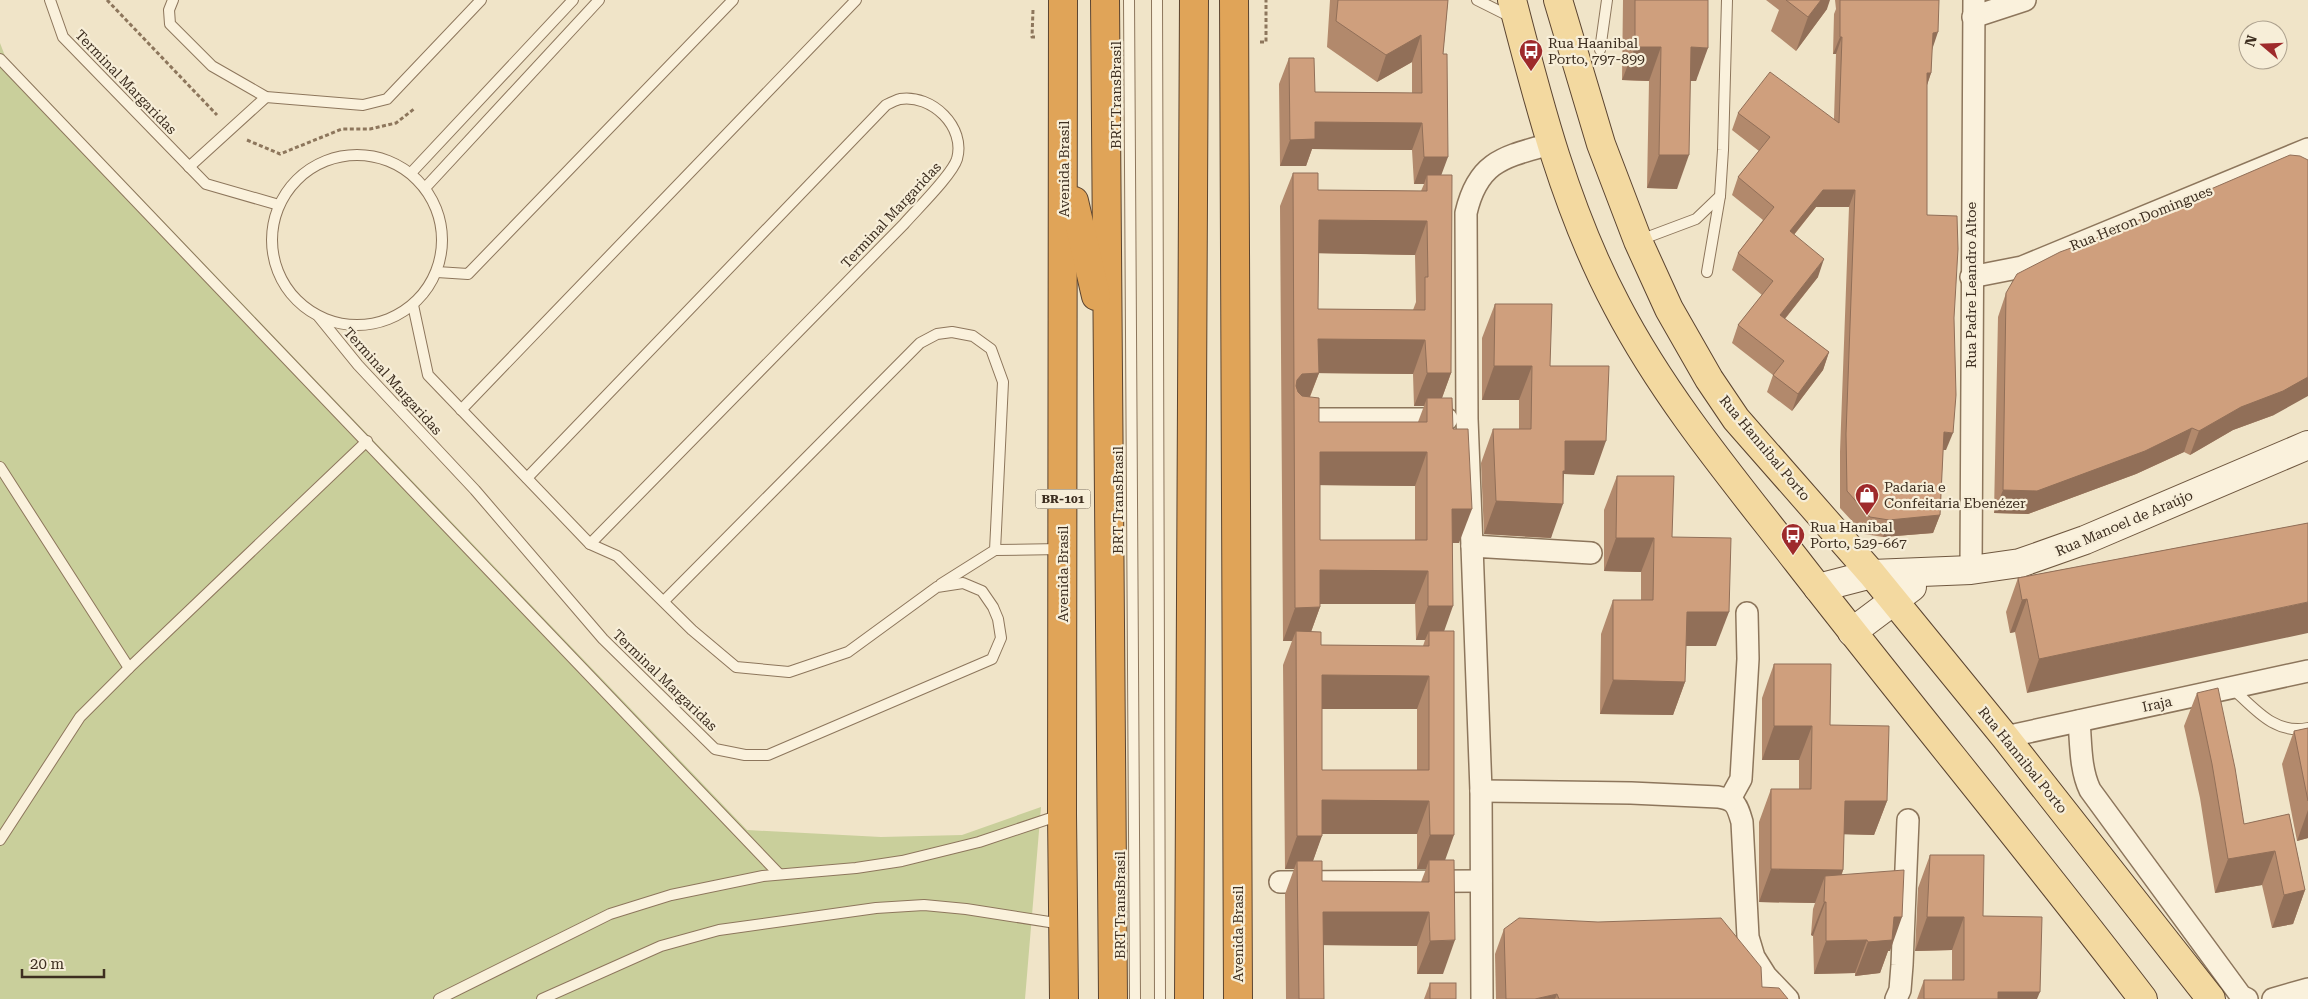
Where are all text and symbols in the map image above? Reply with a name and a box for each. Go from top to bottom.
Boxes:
north arrow [2238,20,2288,70]
street label: Terminal Margaridas [72,27,180,138]
text: N [2241,33,2260,48]
place label: Rua Haanibal Porto, 797-899 [1548,35,1645,67]
bus stop icon: Rua Haanibal Porto, 797-899 [1518,38,1544,72]
street label: BRT TransBrasil [1108,40,1124,149]
street label: Avenida Brasil [1056,120,1072,217]
street label: Terminal Margaridas [838,159,944,271]
street label: Rua Heron Domingues [2067,182,2215,254]
street label: Rua Padre Leandro Altoe [1963,201,1979,368]
street label: Terminal Margaridas [341,324,446,438]
street label: Rua Hannibal Porto [1716,392,1814,504]
street label: BRT TransBrasil [1110,445,1126,554]
place label: Padaria e Confeitaria Ebenézer [1884,479,2026,511]
shop icon: Padaria e Confeitaria Ebenézer [1854,482,1880,516]
street label: Rua Manoel de Araújo [2053,487,2195,559]
road number: BR-101 [1036,489,1090,508]
place label: Rua Hanibal Porto, 529-667 [1810,519,1907,551]
bus stop icon: Rua Hanibal Porto, 529-667 [1780,522,1806,556]
street label: Avenida Brasil [1055,525,1071,622]
street label: Terminal Margaridas [610,626,721,734]
street label: Iraja [2141,693,2174,715]
street label: Rua Hannibal Porto [1975,704,2071,816]
street label: BRT TransBrasil [1112,850,1128,959]
street label: Avenida Brasil [1230,885,1246,982]
scale bar [22,946,105,978]
text: 20 m [30,955,65,973]

